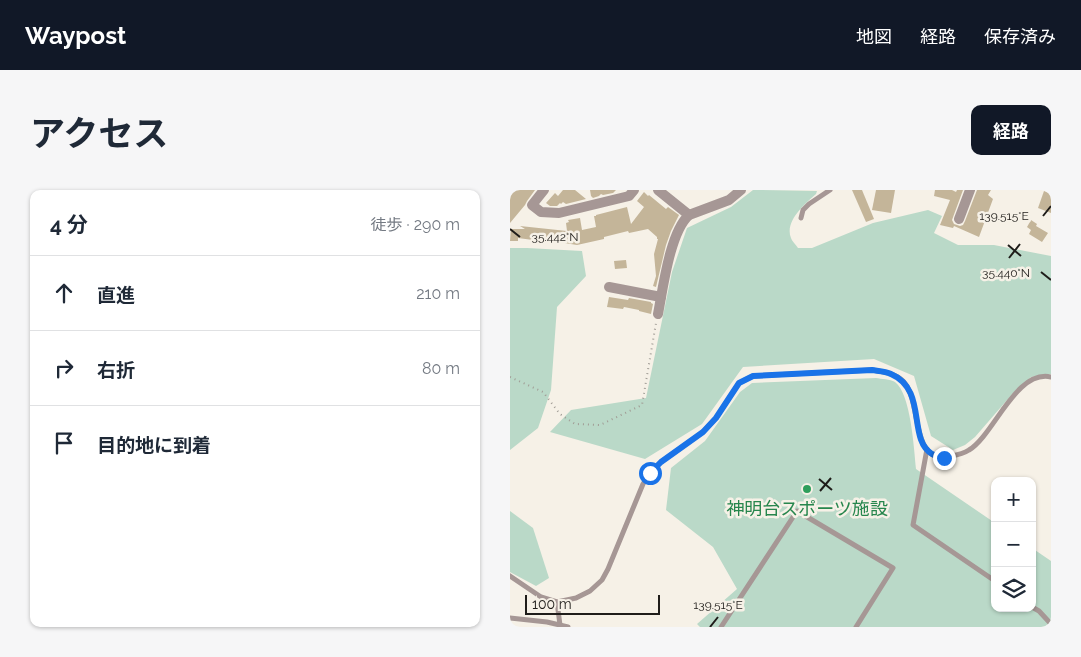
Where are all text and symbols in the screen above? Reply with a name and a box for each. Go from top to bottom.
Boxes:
text: Waypost [25,21,126,50]
text: 地図 [856,26,892,47]
text: 経路 [920,26,956,47]
text: 保存済み [984,26,1056,47]
button: 経路 [971,105,1051,155]
text: アクセス [30,113,168,154]
text: 139.515°E [979,209,1029,223]
text: 4 分 [50,212,88,237]
text: 徒歩 · 290 m [371,215,460,234]
text: 35.442°N [532,230,578,244]
text: 35.440°N [982,266,1030,280]
icon: ahead [50,279,78,307]
text: 直進 [97,284,135,306]
text: 210 m [416,284,460,303]
icon: right [50,354,78,382]
text: 右折 [97,359,135,381]
text: 80 m [422,359,460,378]
icon: arrive [50,429,78,457]
text: 目的地に到着 [97,434,211,456]
route end [933,447,956,470]
route start [639,462,662,485]
map controls [991,477,1036,612]
button: + [991,477,1036,522]
marker: 神明台スポーツ施設 [801,483,813,495]
place label: 神明台スポーツ施設 [726,498,888,519]
button: − [991,522,1036,567]
button: layers [991,567,1036,612]
scale bar [525,592,660,615]
text: 100 m [532,596,572,612]
text: 139.515°E [693,598,743,612]

